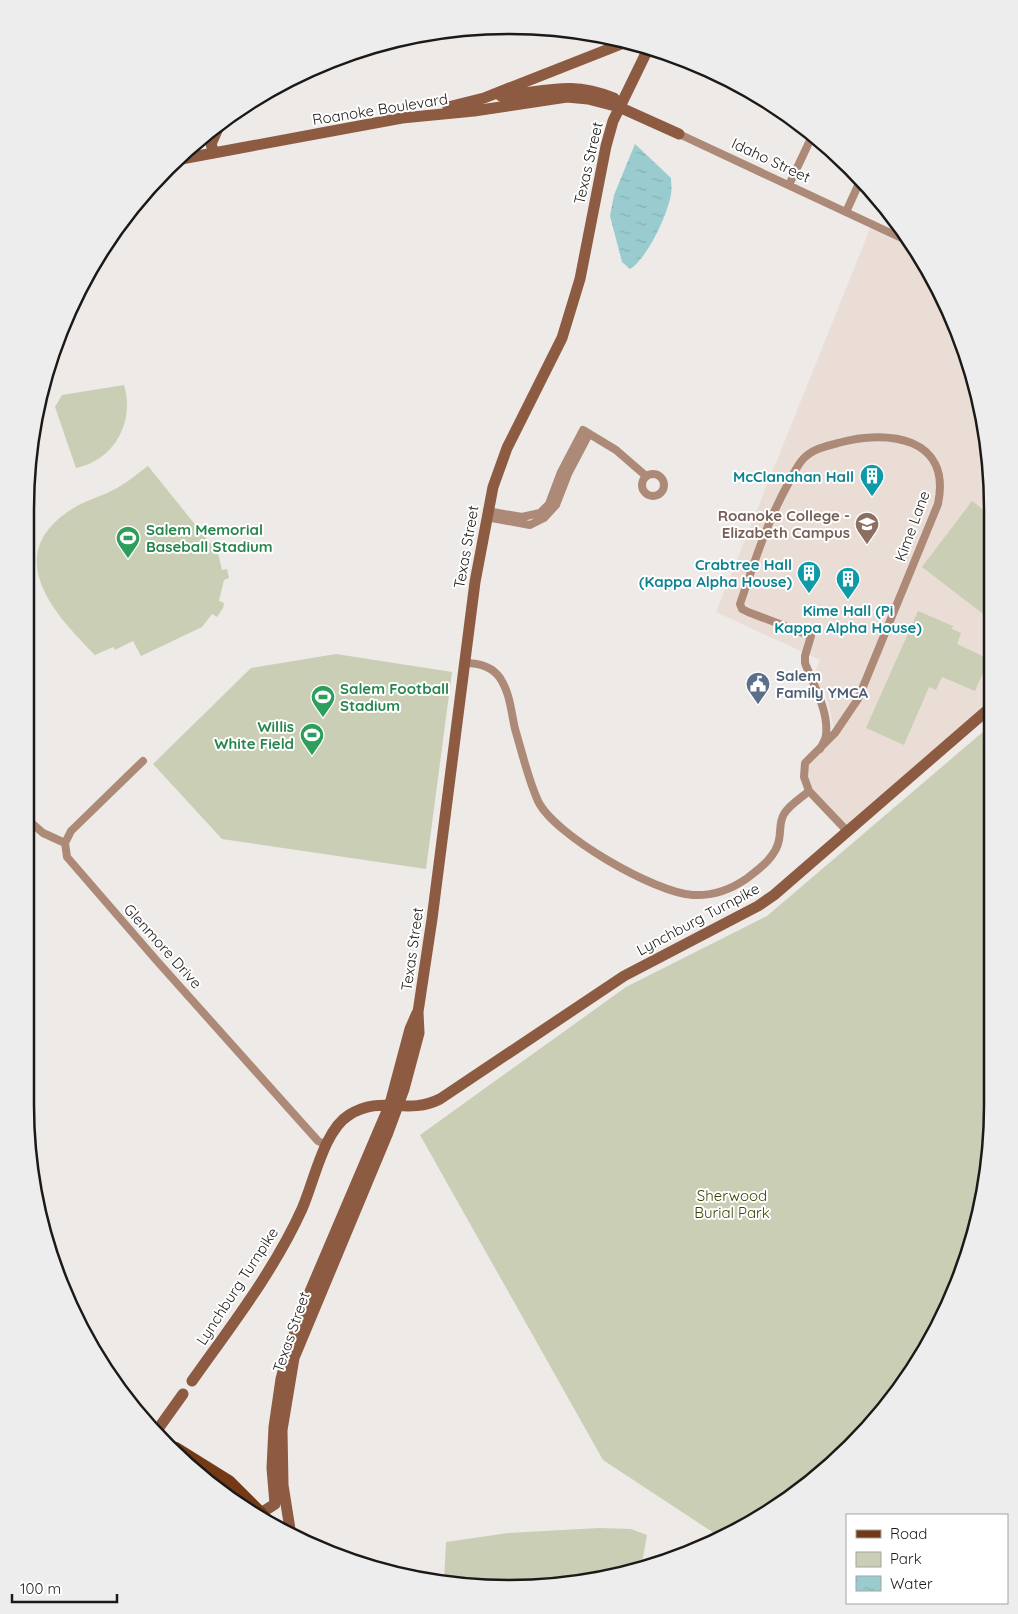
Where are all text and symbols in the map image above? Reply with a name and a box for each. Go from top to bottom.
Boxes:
street label: Roanoke Boulevard [311,89,449,129]
street label: Texas Street [569,120,607,206]
street label: Idaho Street [729,134,813,186]
building icon: McClanahan Hall [859,463,885,497]
place label: McClanahan Hall [733,467,854,486]
street label: Kime Lane [890,488,934,564]
street label: Texas Street [449,504,483,590]
place label: Roanoke College - Elizabeth Campus [718,506,850,542]
school or university icon: Roanoke College - Elizabeth Campus [854,511,880,545]
place label: Salem Memorial Baseball Stadium [146,520,273,556]
sports icon: Salem Memorial Baseball Stadium [115,525,141,559]
place label: Crabtree Hall (Kappa Alpha House) [639,555,792,591]
building icon: Crabtree Hall (Kappa Alpha House) [796,560,822,594]
building icon: Kime Hall (Pi Kappa Alpha House) [835,566,861,600]
place label: Kime Hall (Pi Kappa Alpha House) [774,601,922,637]
place label: Salem Family YMCA [776,666,868,702]
public building icon: Salem Family YMCA [745,671,771,705]
place label: Salem Football Stadium [340,679,449,715]
sports icon: Salem Football Stadium [310,684,336,718]
place label: Willis White Field [214,717,294,753]
sports icon: Willis White Field [299,722,325,756]
street label: Lynchburg Turnpike [633,879,763,959]
street label: Glenmore Drive [120,900,206,992]
street label: Texas Street [397,906,427,992]
park label: Sherwood Burial Park [694,1186,770,1222]
street label: Lynchburg Turnpike [192,1224,282,1348]
street label: Texas Street [268,1289,314,1375]
legend [846,1514,1008,1604]
text: Road [890,1524,927,1543]
text: Park [890,1549,922,1568]
scale bar [12,1572,118,1604]
text: Water [890,1574,933,1593]
text: 100 m [20,1579,61,1598]

